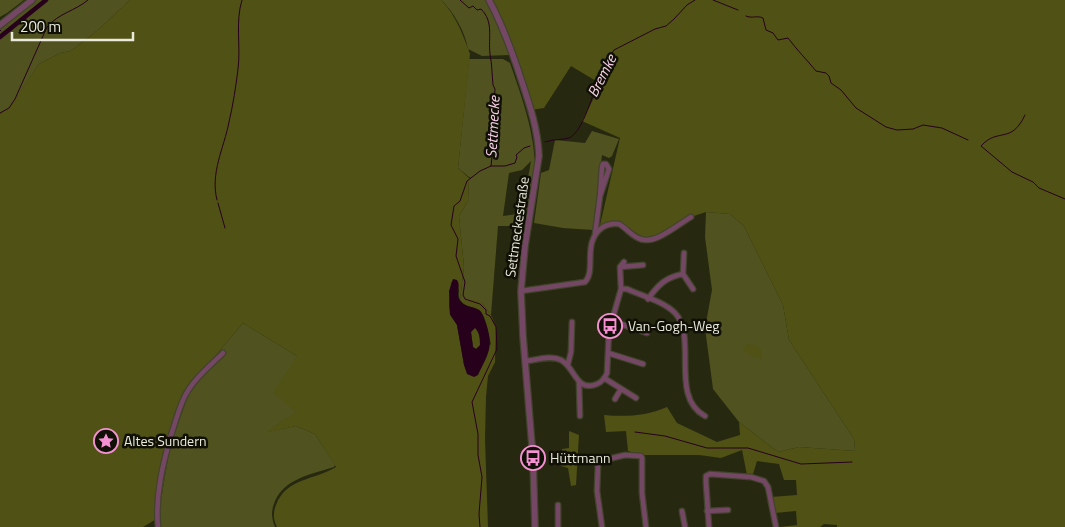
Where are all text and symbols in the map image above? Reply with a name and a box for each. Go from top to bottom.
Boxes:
scale bar [12,10,134,42]
text: 200 m [20,15,61,38]
water label: Bremke [581,49,623,101]
water label: Settmecke [479,94,506,159]
street label: Settmeckestraße [499,175,534,279]
bus stop icon: Van-Gogh-Weg [597,313,623,339]
place label: Van-Gogh-Weg [628,315,719,336]
place icon: Altes Sundern [93,428,119,454]
place label: Altes Sundern [124,430,207,451]
bus stop icon: Hüttmann [520,445,546,471]
place label: Hüttmann [550,447,610,468]

